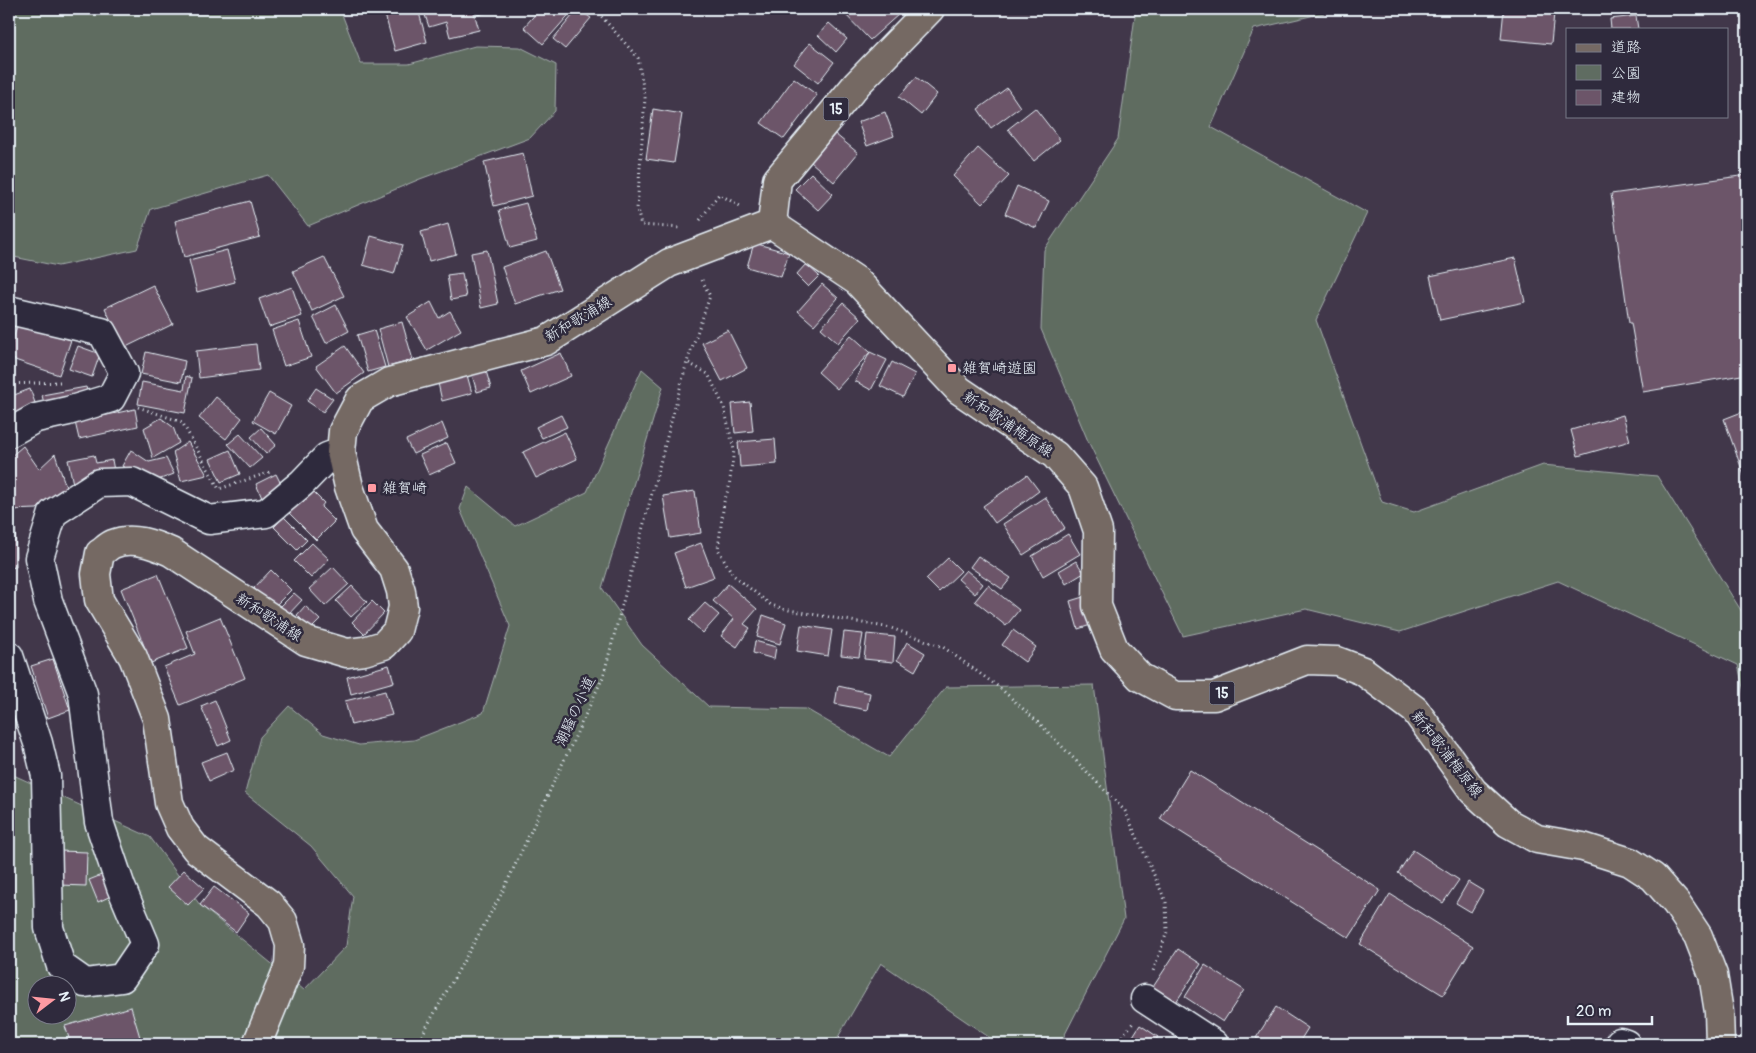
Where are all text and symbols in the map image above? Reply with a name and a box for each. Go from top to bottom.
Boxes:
legend [1566,28,1728,118]
text: 道路 [1611,38,1641,57]
text: 公園 [1611,64,1641,83]
text: 建物 [1611,88,1641,107]
road number: 15 [824,98,848,120]
street label: 新和歌浦線 [541,292,615,347]
place label: 雑賀崎遊園 [962,359,1037,378]
marker: 雑賀崎遊園 [946,362,958,374]
street label: 新和歌浦梅原線 [959,387,1057,462]
place label: 雑賀崎 [382,479,427,498]
marker: 雑賀崎 [366,482,378,494]
street label: 新和歌浦線 [232,589,305,646]
street label: 潮騒の小道 [551,673,600,749]
road number: 15 [1210,681,1234,704]
street label: 新和歌浦梅原線 [1407,707,1486,802]
north arrow [28,976,78,1026]
text: N [55,990,73,1003]
scale bar [1568,993,1652,1025]
text: 20 m [1576,1002,1611,1021]

